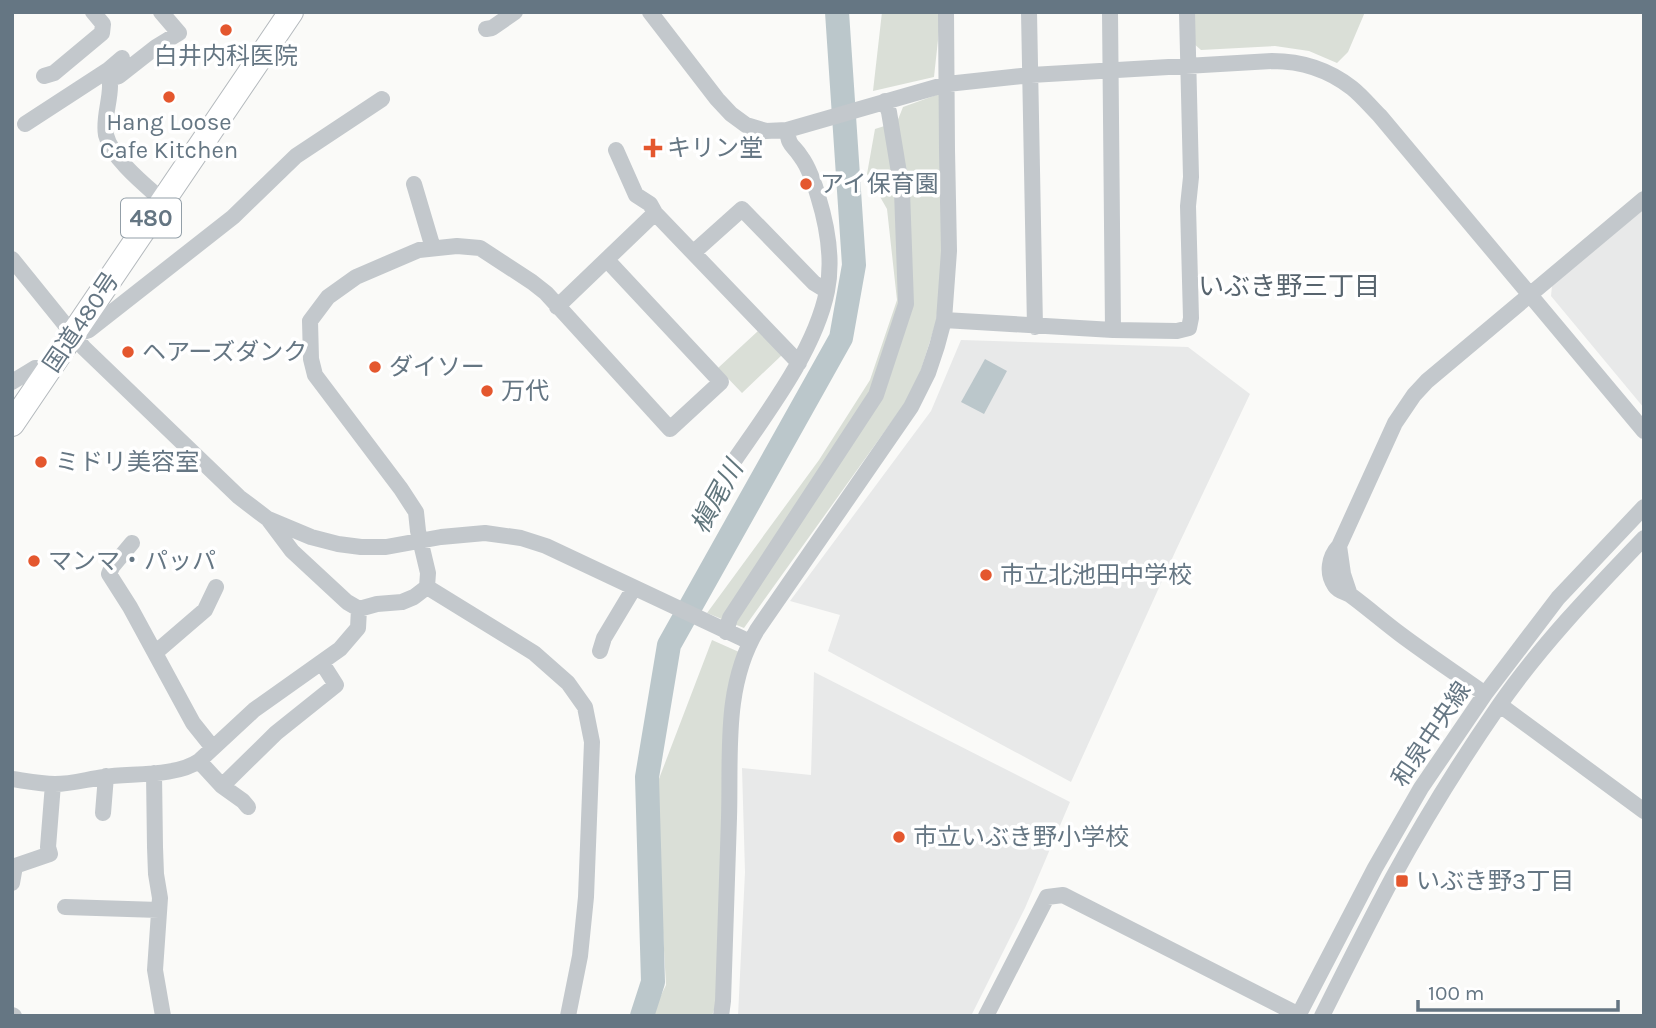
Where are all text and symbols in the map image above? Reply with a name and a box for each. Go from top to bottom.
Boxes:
marker: 白井内科医院 [218,22,234,38]
place label: 白井内科医院 [154,42,298,70]
marker: Hang Loose Cafe Kitchen [161,89,177,105]
place label: Hang Loose Cafe Kitchen [100,108,238,164]
place label: キリン堂 [667,134,763,162]
marker: キリン堂 [645,140,661,156]
place label: アイ保育園 [820,170,939,198]
marker: アイ保育園 [798,176,814,192]
road number: 480 [121,198,181,238]
street label: 国道480号 [37,267,125,377]
district label: いぶき野三丁目 [1198,271,1380,302]
place label: ヘアーズダンク [142,338,307,366]
marker: ヘアーズダンク [120,344,136,360]
place label: ダイソー [389,353,485,381]
marker: ダイソー [367,359,383,375]
place label: 万代 [501,377,549,405]
marker: 万代 [479,383,495,399]
place label: ミドリ美容室 [55,448,199,476]
water label: 槇尾川 [685,453,751,539]
marker: ミドリ美容室 [33,454,49,470]
place label: マンマ・パッパ [48,547,216,575]
marker: マンマ・パッパ [26,553,42,569]
place label: 市立北池田中学校 [1000,561,1192,589]
marker: 市立北池田中学校 [978,567,994,583]
street label: 和泉中央線 [1386,676,1476,792]
place label: 市立いぶき野小学校 [913,823,1129,851]
marker: 市立いぶき野小学校 [891,829,907,845]
place label: いぶき野3丁目 [1416,867,1574,895]
marker: いぶき野3丁目 [1394,873,1410,889]
scale bar [1418,968,1618,1012]
text: 100 m [1428,981,1485,1005]

